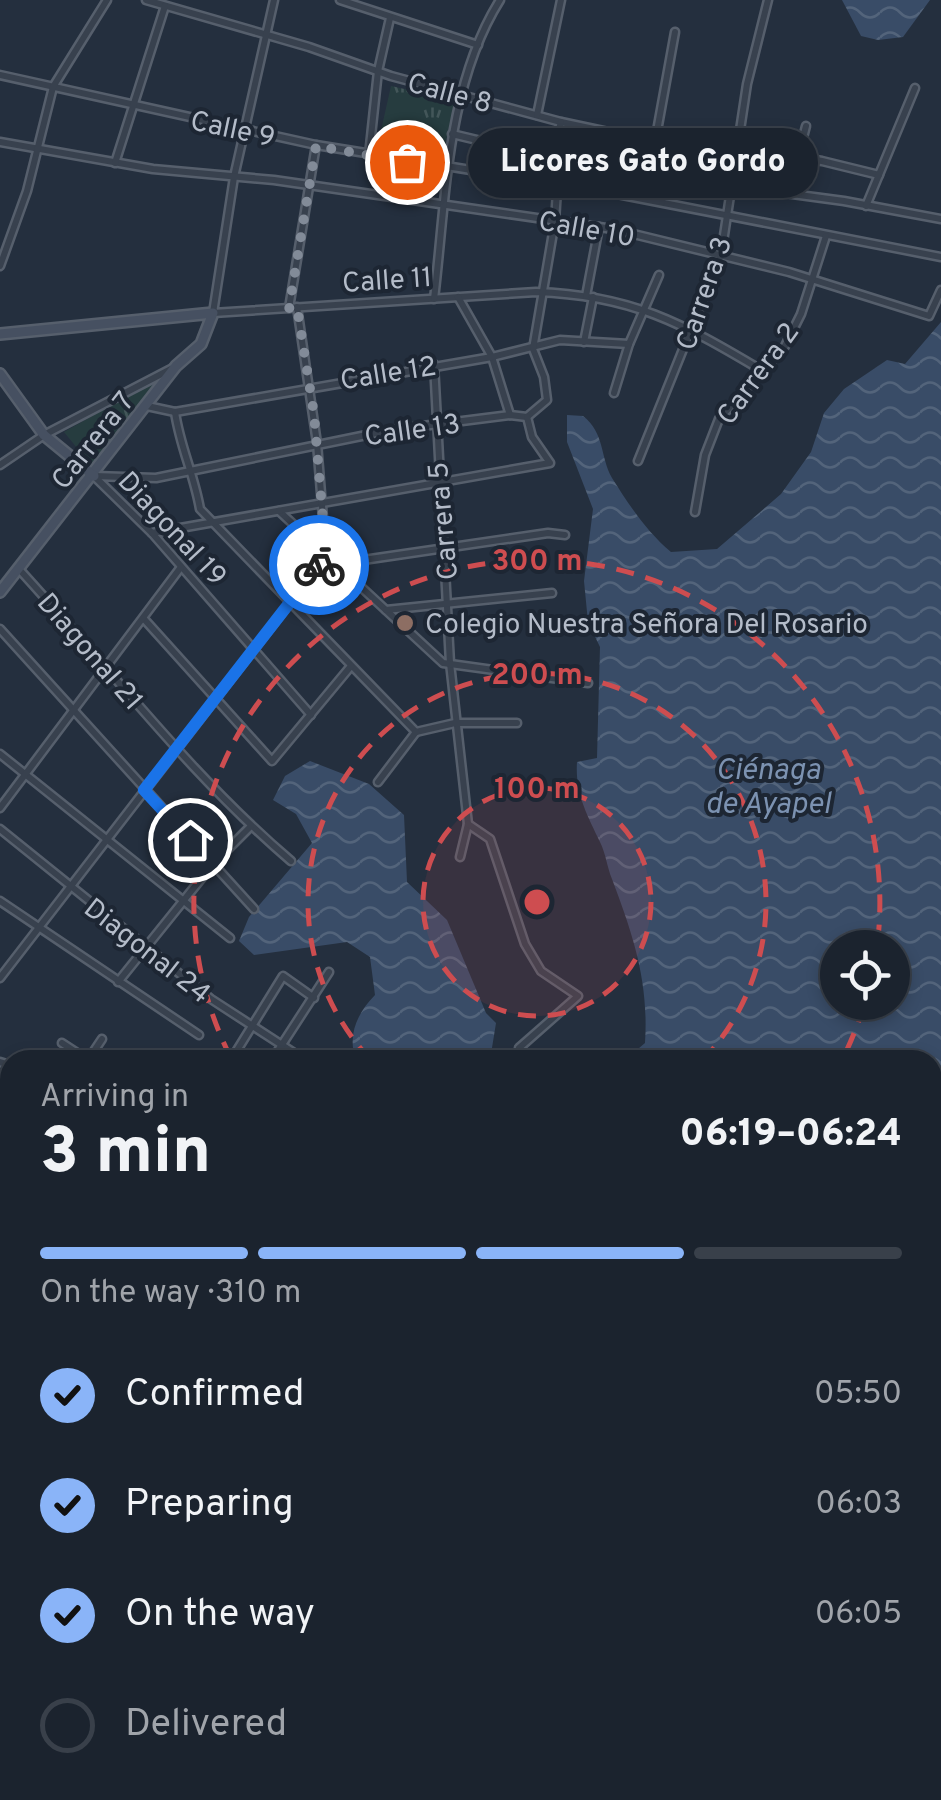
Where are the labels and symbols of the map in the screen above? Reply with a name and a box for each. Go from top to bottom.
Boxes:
street label: Calle 8 [403,66,496,123]
street label: Calle 9 [187,104,278,157]
pin [365,120,450,205]
callout: Licores Gato Gordo [467,127,817,197]
street label: Calle 10 [535,205,638,257]
street label: Carrera 3 [670,232,742,356]
street label: Calle 11 [341,261,433,303]
street label: Carrera 2 [710,316,809,433]
street label: Calle 12 [338,350,439,400]
street label: Carrera 7 [45,386,144,498]
street label: Calle 13 [362,407,463,457]
street label: Carrera 5 [422,460,468,581]
street label: Diagonal 19 [108,465,233,595]
courier [269,515,369,615]
text: 300 m [492,544,582,581]
street label: Diagonal 21 [28,587,150,719]
place label: Colegio Nuestra Señora Del Rosario [425,608,868,644]
marker: Colegio Nuestra Señora Del Rosario [394,612,416,634]
text: 200 m [491,658,583,695]
water label: Ciénaga de Ayapel [705,753,832,824]
text: 100 m [494,772,580,809]
pin [148,798,233,883]
centre of rings [519,884,555,920]
street label: Diagonal 24 [75,892,217,1013]

